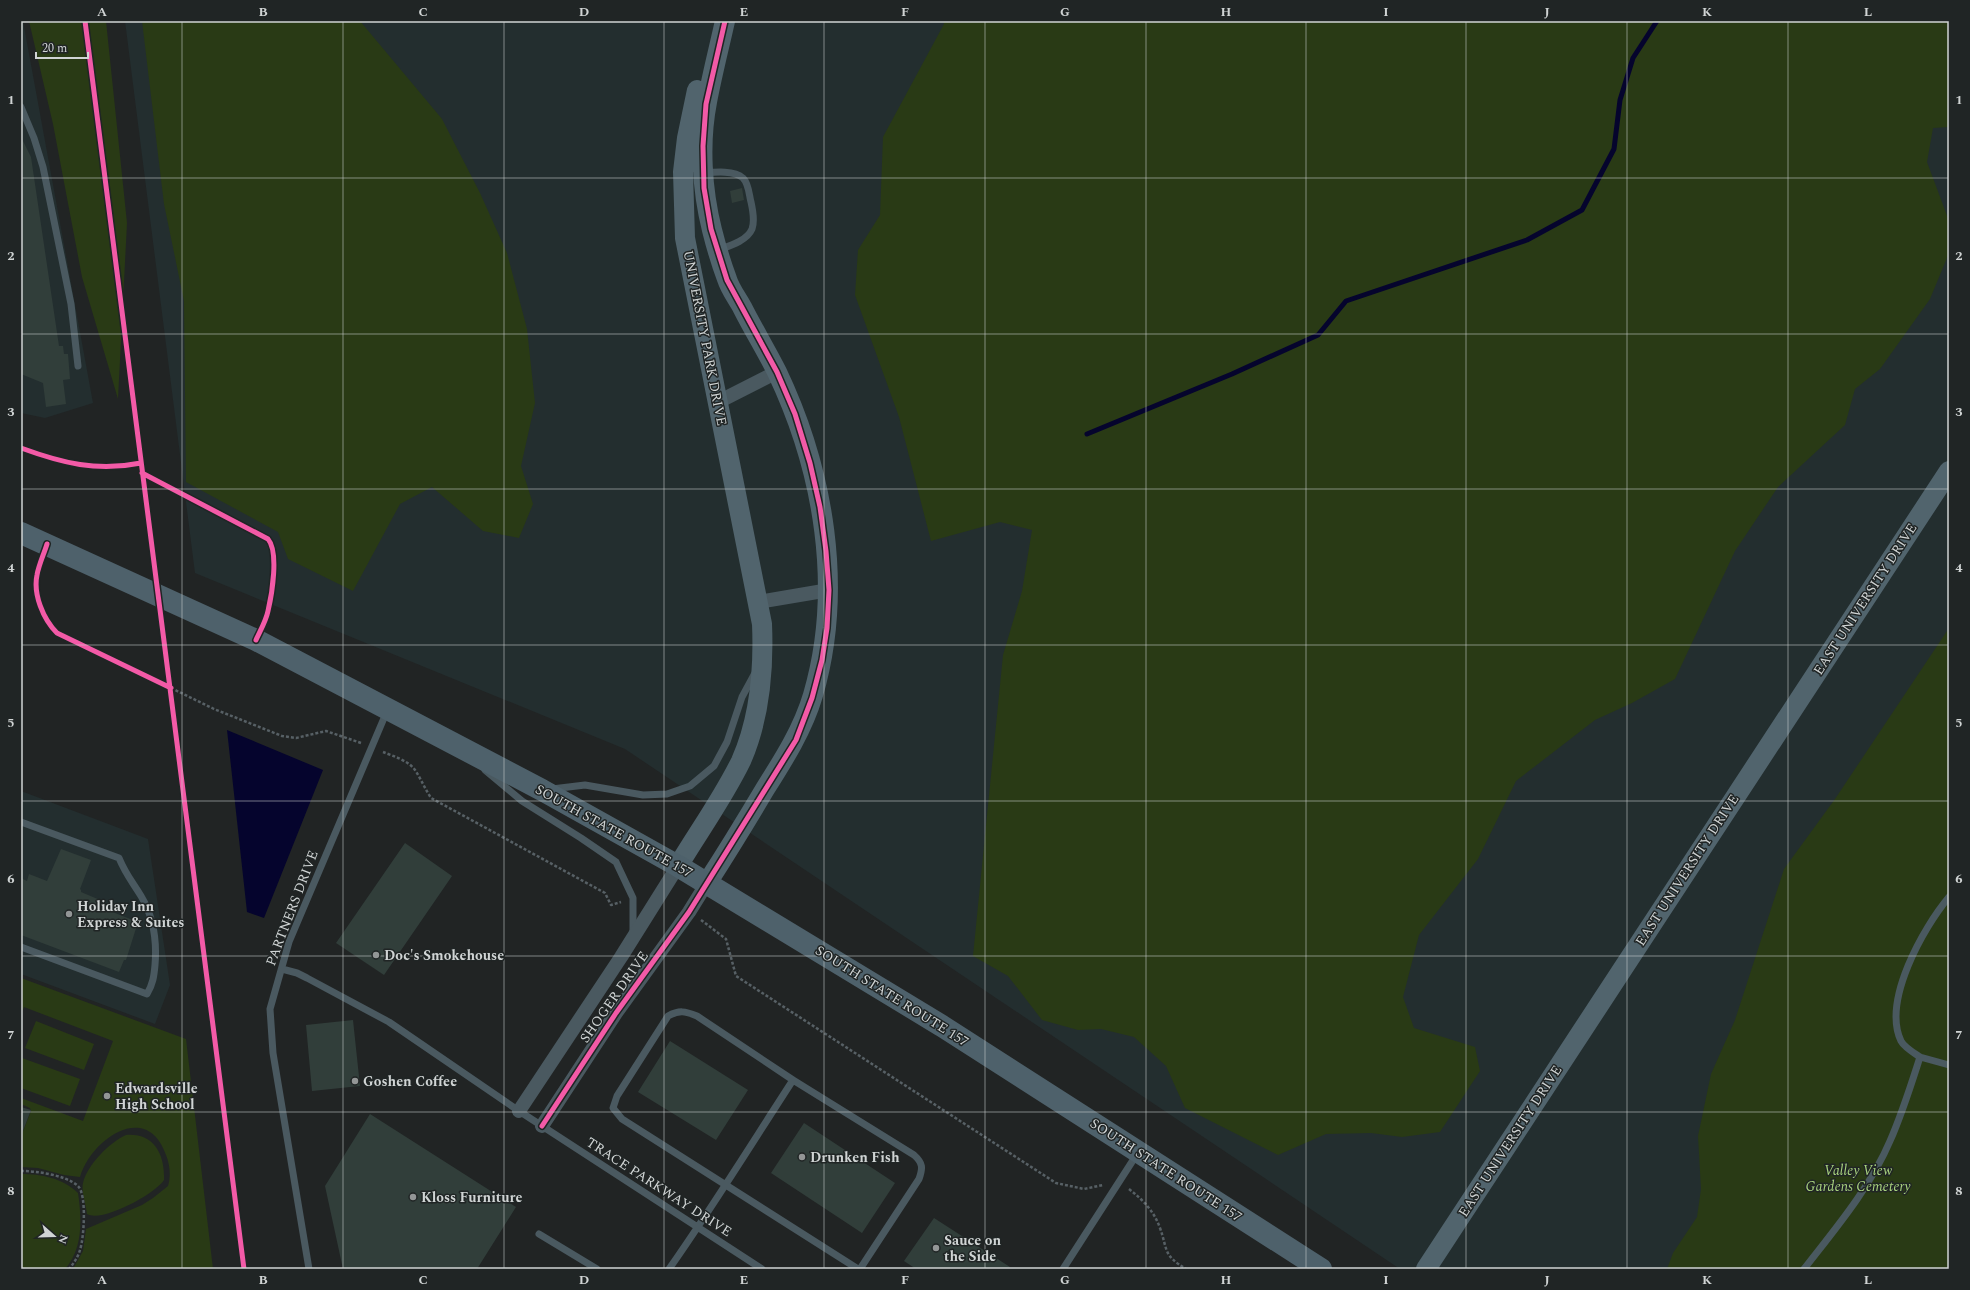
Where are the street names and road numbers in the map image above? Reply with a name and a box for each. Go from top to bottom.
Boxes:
street label: UNIVERSITY PARK DRIVE [678,248,732,428]
street label: EAST UNIVERSITY DRIVE [1808,519,1922,679]
street label: SOUTH STATE ROUTE 157 [531,779,697,883]
street label: EAST UNIVERSITY DRIVE [1630,790,1744,950]
street label: PARTNERS DRIVE [260,847,324,969]
street label: SOUTH STATE ROUTE 157 [811,940,973,1052]
street label: SHOGER DRIVE [574,947,654,1047]
street label: EAST UNIVERSITY DRIVE [1453,1061,1567,1221]
street label: SOUTH STATE ROUTE 157 [1086,1113,1246,1227]
street label: TRACE PARKWAY DRIVE [582,1132,736,1242]

